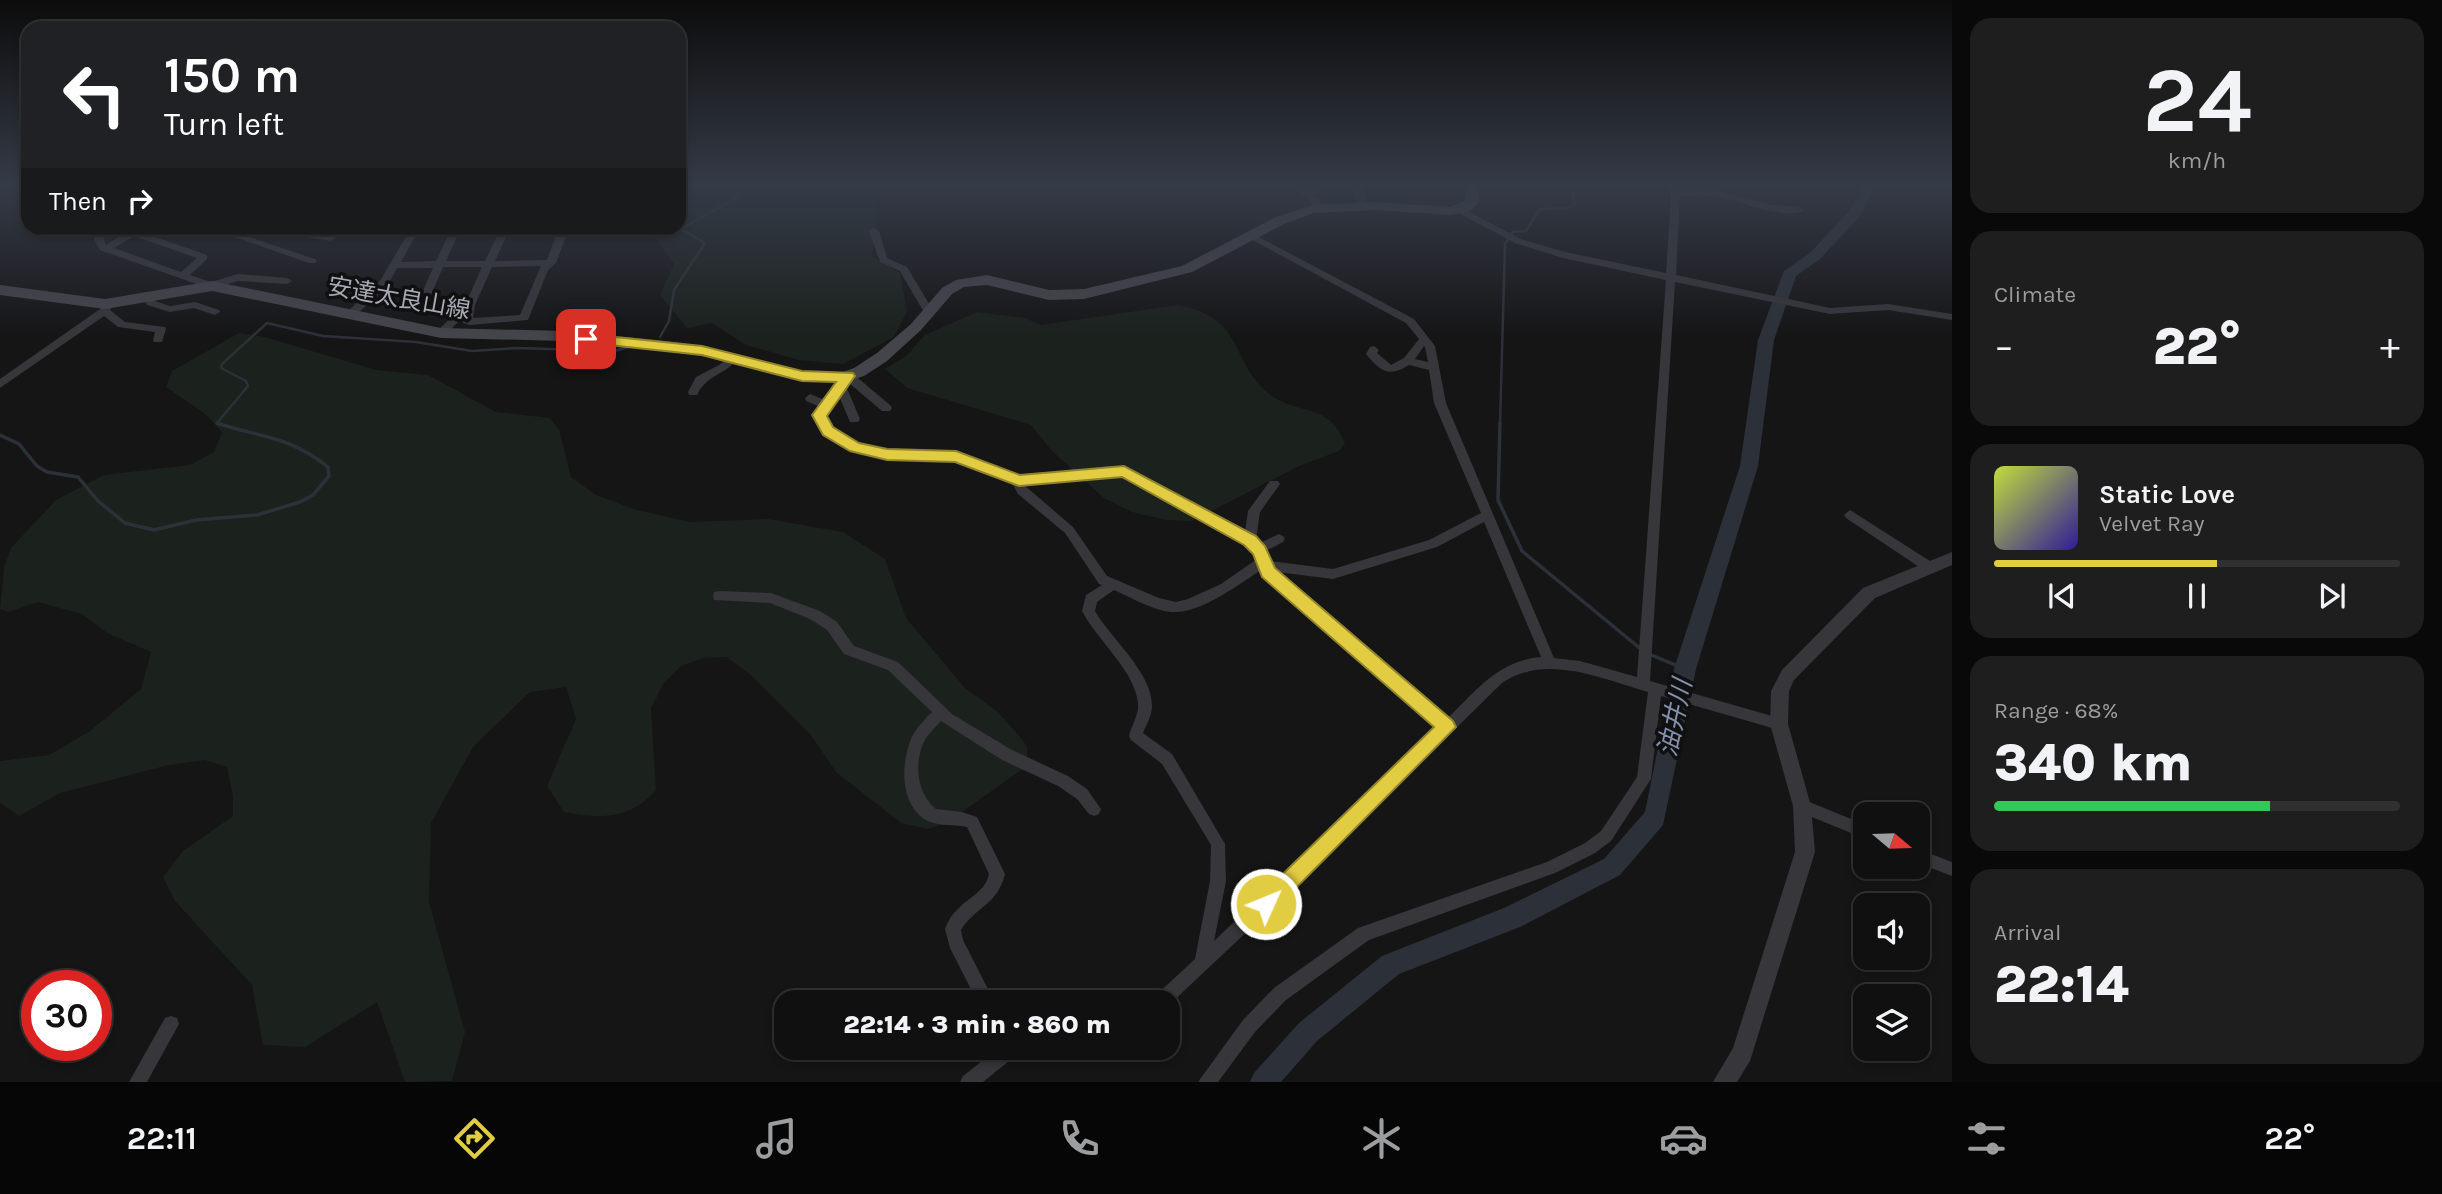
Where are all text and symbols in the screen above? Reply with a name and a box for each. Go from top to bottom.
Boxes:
text: 150 m [164,47,300,104]
text: 24 [2142,48,2252,154]
icon: left [49,49,140,140]
text: Turn left [164,106,284,143]
text: km/h [2168,147,2226,174]
icon: right [121,182,159,220]
text: Then [49,186,107,217]
street label: 安達太良山線 [326,272,472,324]
text: Climate [1994,281,2076,308]
pin [556,309,616,369]
text: 22° [2153,316,2241,377]
icon: arrive [567,320,605,358]
text: − [1994,324,2014,369]
text: + [2380,324,2400,369]
text: Static Love [2099,479,2235,510]
text: Velvet Ray [2099,510,2204,537]
icon: previous [2043,577,2081,615]
icon: pause [2178,577,2216,615]
icon: next [2313,577,2351,615]
water label: 油井川 [1652,674,1699,759]
text: Range · 68% [1994,697,2118,724]
text: 340 km [1994,732,2192,793]
north arrow [1853,802,1930,878]
map controls [1853,802,1930,1061]
position arrow [1229,867,1303,941]
button: sound [1853,893,1930,970]
text: Arrival [1994,919,2061,946]
text: 22:14 [1994,954,2129,1015]
speed limit sign: 30 [21,970,112,1061]
button: layers [1853,984,1930,1061]
text: 22:14 · 3 min · 860 m [843,1009,1111,1040]
icon: directions [450,1114,499,1163]
icon: music [752,1114,801,1163]
icon: phone [1055,1114,1104,1163]
icon: climate [1357,1114,1406,1163]
icon: car [1659,1114,1708,1163]
icon: filters [1962,1114,2011,1163]
text: 22:11 [127,1120,197,1157]
text: 22° [2264,1120,2315,1157]

